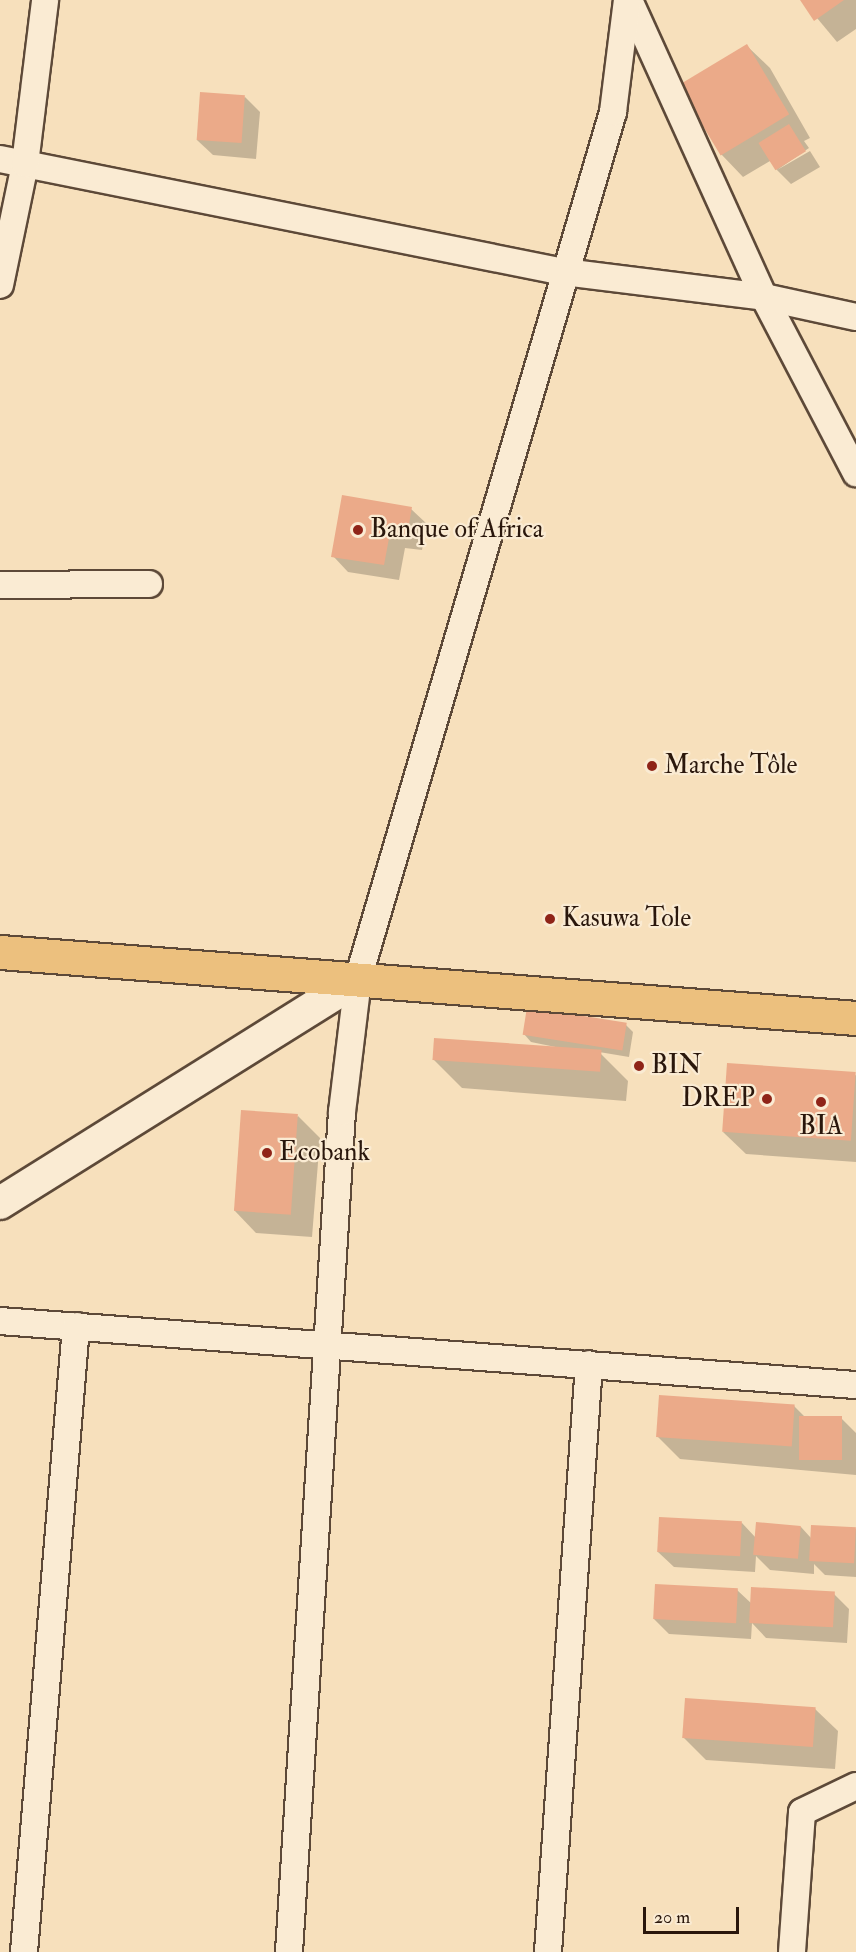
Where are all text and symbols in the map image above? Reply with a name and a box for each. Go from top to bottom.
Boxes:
place label: Banque of Africa [370,514,543,546]
marker: Banque of Africa [351,523,365,537]
place label: Marche Tôle [664,750,797,782]
marker: Marche Tôle [645,759,659,773]
place label: Kasuwa Tole [562,903,691,935]
marker: Kasuwa Tole [543,912,557,926]
place label: BIN [651,1050,702,1082]
marker: BIN [632,1059,646,1073]
place label: DREP [682,1083,755,1115]
marker: DREP [760,1092,774,1106]
marker: BIA [814,1095,828,1109]
place label: BIA [799,1111,843,1143]
place label: Ecobank [279,1137,370,1169]
marker: Ecobank [260,1146,274,1160]
scale bar [646,1895,742,1933]
text: 20 m [654,1906,690,1929]

